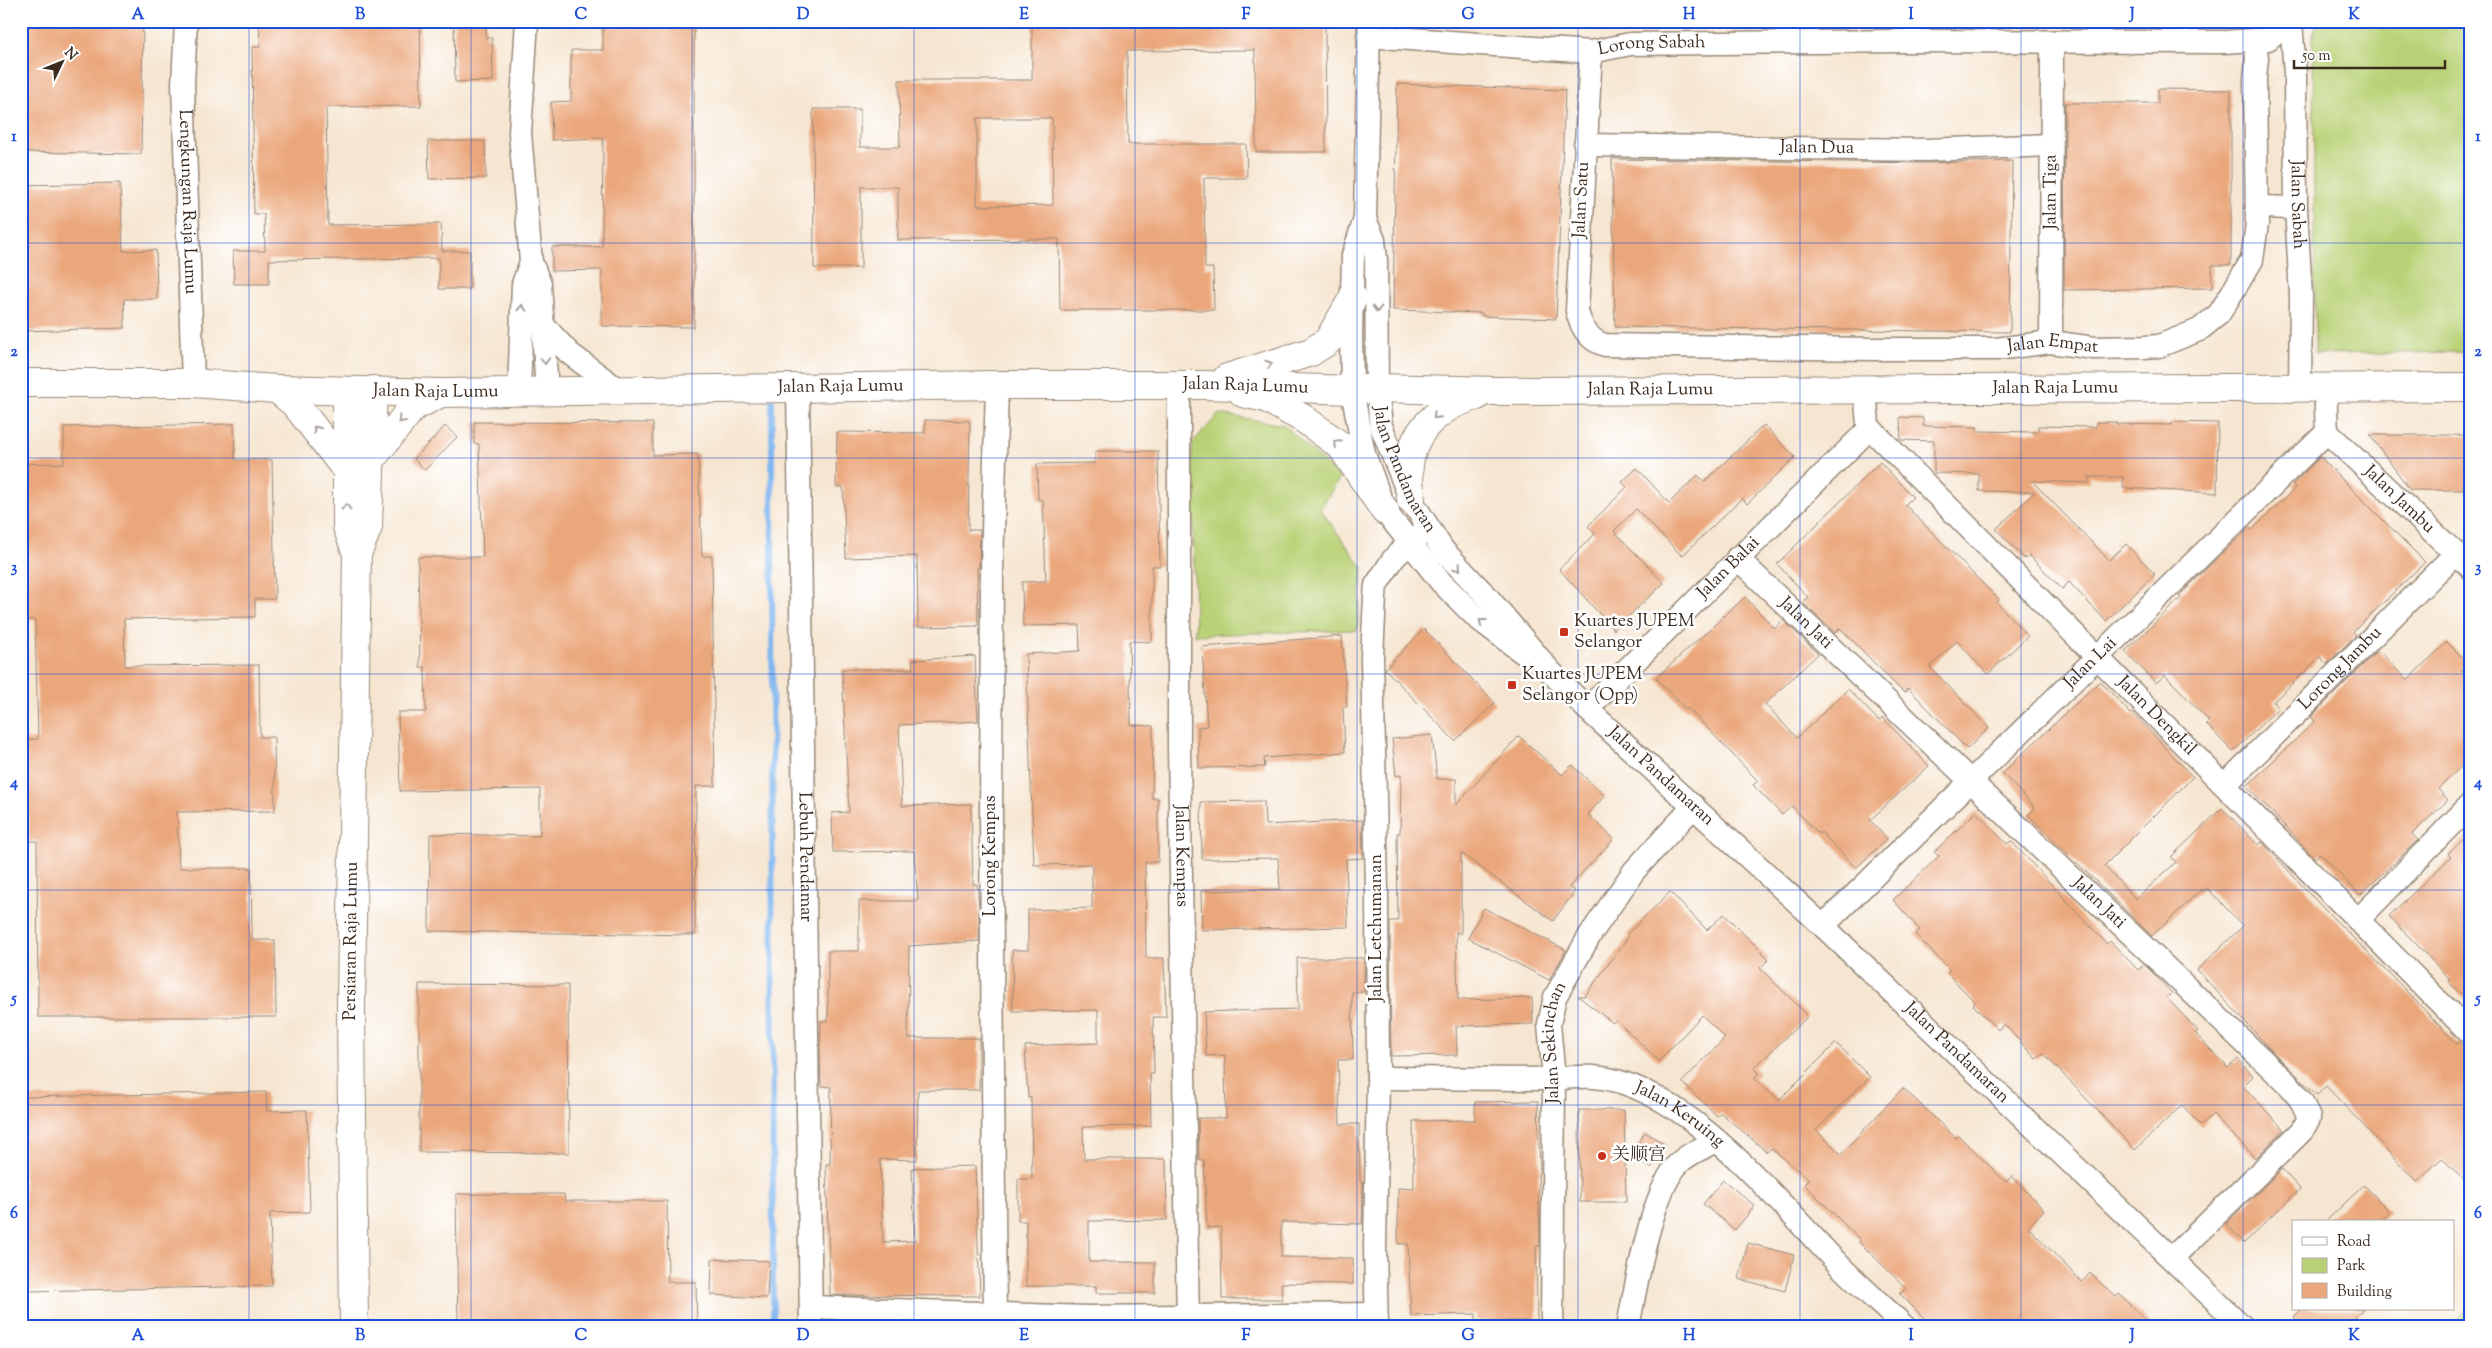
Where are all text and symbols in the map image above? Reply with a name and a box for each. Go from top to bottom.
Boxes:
text: A [132,4,145,27]
text: B [355,4,365,27]
text: C [575,4,588,27]
text: D [797,4,810,27]
text: E [1019,4,1029,27]
text: F [1242,4,1251,27]
text: G [1461,4,1475,27]
text: H [1683,4,1696,27]
text: I [1908,4,1914,27]
text: J [2128,4,2135,27]
text: K [2348,4,2360,27]
street label: Lorong Sabah [1596,30,1706,63]
north arrow [38,38,88,88]
scale bar [2294,38,2446,70]
text: N [59,44,81,65]
text: 50 m [2301,46,2331,67]
street label: Lengkungan Raja Lumu [171,109,203,295]
text: 1 [11,126,17,149]
text: 1 [2475,126,2481,149]
street label: Jalan Dua [1779,135,1854,162]
street label: Jalan Tiga [2038,154,2065,231]
street label: Jalan Sabah [2283,159,2311,250]
street label: Jalan Satu [1567,161,1597,240]
one-way arrow [517,303,527,311]
one-way arrow [1372,306,1382,313]
street label: Jalan Empat [2005,329,2098,361]
text: 2 [10,341,18,364]
text: 2 [2474,341,2482,364]
one-way arrow [540,358,551,366]
one-way arrow [1265,360,1273,370]
street label: Jalan Raja Lumu [1182,372,1309,402]
street label: Jalan Raja Lumu [777,373,904,401]
street label: Jalan Raja Lumu [1991,375,2118,402]
street label: Jalan Raja Lumu [1586,377,1713,404]
street label: Jalan Raja Lumu [371,378,499,406]
street label: Jalan Pandamaran [1366,404,1442,539]
one-way arrow [1432,410,1441,419]
one-way arrow [399,414,407,423]
one-way arrow [314,426,322,435]
one-way arrow [1333,440,1342,449]
street label: Jalan Jambu [2357,459,2441,540]
one-way arrow [341,503,351,510]
street label: Jalan Balai [1691,531,1766,606]
text: 3 [11,557,18,580]
text: 3 [2475,557,2482,580]
one-way arrow [1452,562,1461,571]
street label: Jalan Jati [1772,591,1839,656]
place label: Kuartes JUPEM Selangor [1574,609,1695,656]
one-way arrow [1479,620,1488,628]
street label: Lorong Jambu [2293,621,2388,717]
marker: Kuartes JUPEM Selangor [1558,626,1570,638]
street label: Jalan Lai [2058,631,2123,696]
place label: Kuartes JUPEM Selangor (Opp) [1522,662,1643,709]
street label: Jalan Dengkil [2110,670,2202,762]
marker: Kuartes JUPEM Selangor (Opp) [1506,679,1518,691]
street label: Jalan Pandamaran [1601,720,1720,833]
text: 4 [9,772,18,795]
text: 4 [2473,772,2482,795]
street label: Lebuh Pendamar [791,792,818,922]
street label: Lorong Kempas [978,795,1004,917]
street label: Jalan Kempas [1167,804,1194,907]
street label: Jalan Letchumanan [1364,854,1390,1003]
street label: Persiaran Raja Lumu [338,861,366,1021]
street label: Jalan Jati [2065,870,2131,935]
street label: Jalan Sekinchan [1535,977,1574,1105]
text: 5 [9,988,17,1011]
text: 5 [2473,988,2481,1011]
street label: Jalan Pandamaran [1897,996,2015,1110]
street label: Jalan Keruing [1630,1075,1730,1154]
place label: 关顺宫 [1612,1143,1666,1169]
marker: 关顺宫 [1596,1150,1608,1162]
text: 6 [10,1203,18,1226]
text: 6 [2474,1203,2482,1226]
legend [2292,1220,2454,1310]
text: Road [2337,1232,2371,1253]
text: Park [2337,1256,2366,1277]
text: Building [2337,1282,2392,1303]
text: A [132,1325,145,1348]
text: B [355,1325,365,1348]
text: C [575,1325,588,1348]
text: D [797,1325,810,1348]
text: E [1019,1325,1029,1348]
text: F [1242,1325,1251,1348]
text: G [1461,1325,1475,1348]
text: H [1683,1325,1696,1348]
text: I [1908,1325,1914,1348]
text: J [2128,1325,2135,1348]
text: K [2348,1325,2360,1348]

